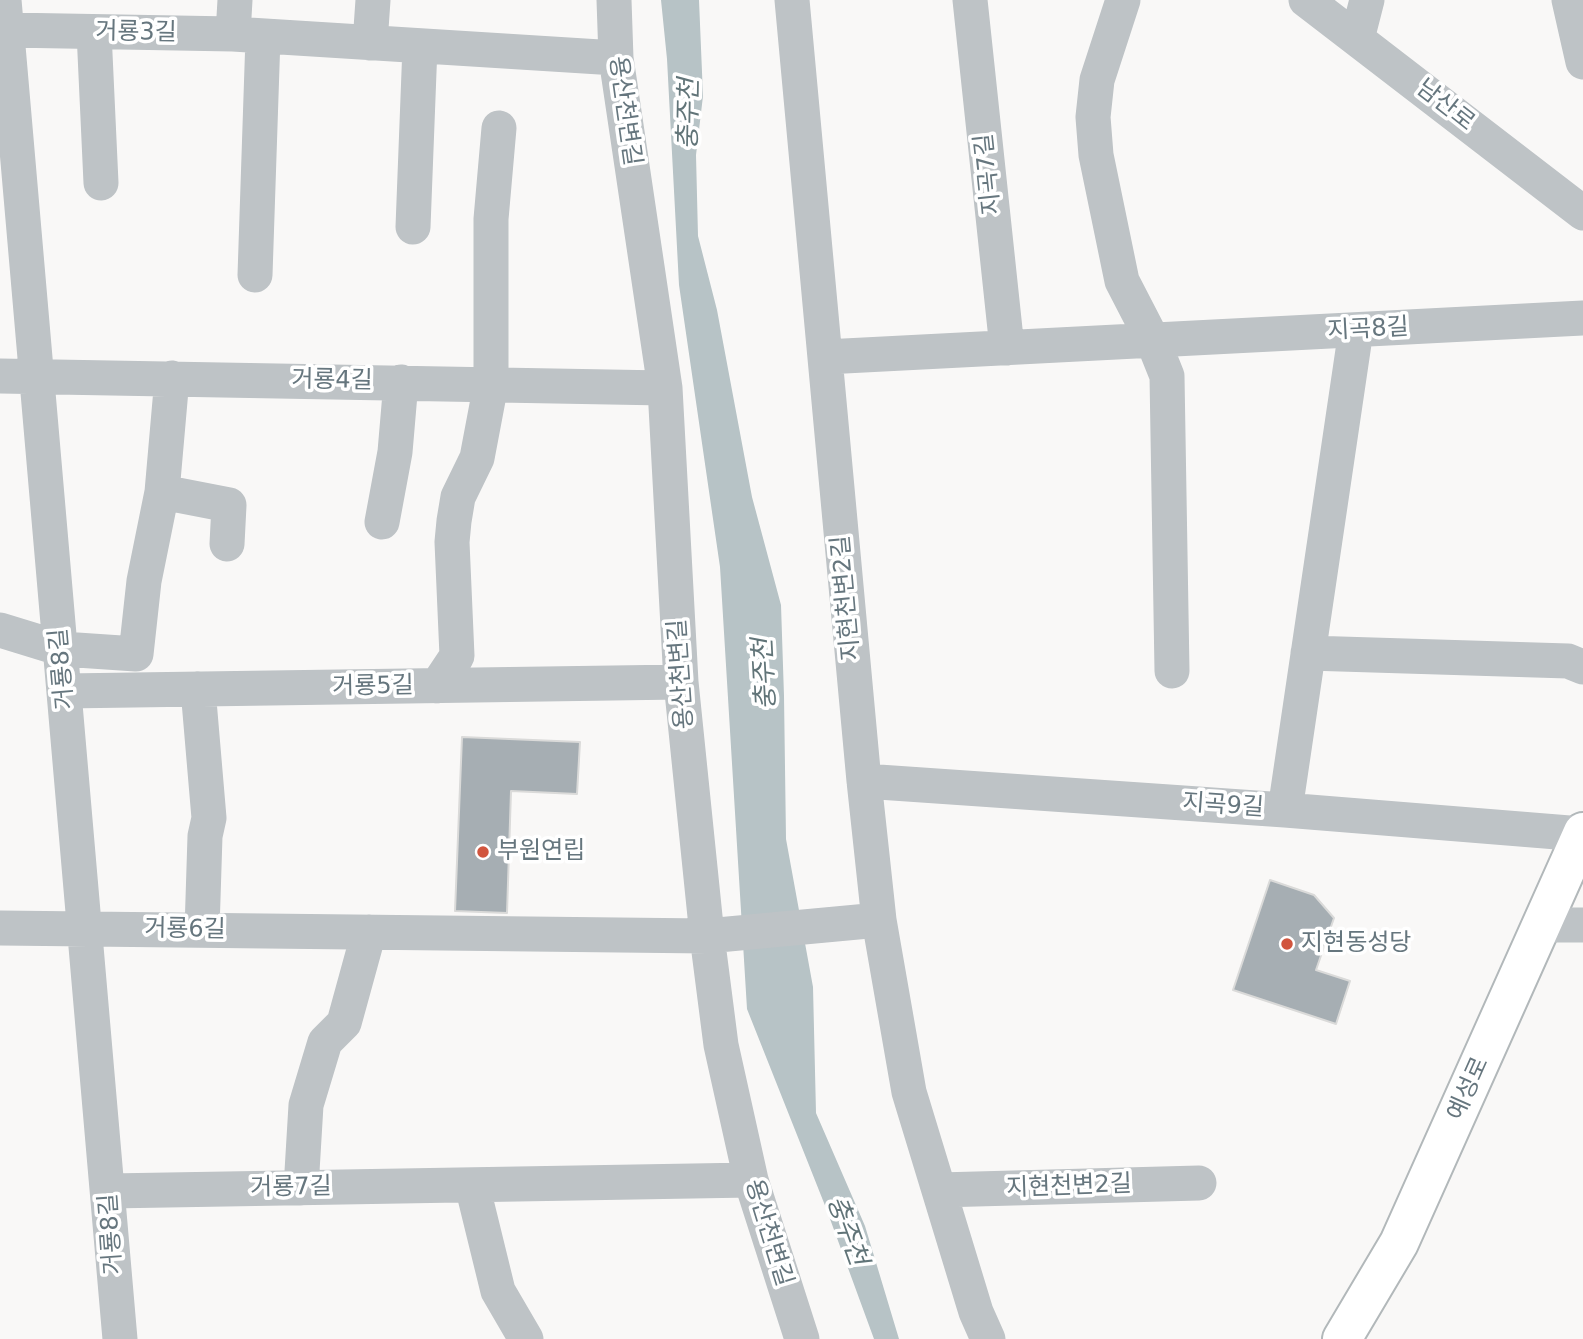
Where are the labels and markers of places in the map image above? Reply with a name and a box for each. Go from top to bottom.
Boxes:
place label: 부원연립 [497,838,585,866]
marker: 부원연립 [475,844,491,860]
place label: 지현동성당 [1301,930,1411,958]
marker: 지현동성당 [1279,936,1295,952]

